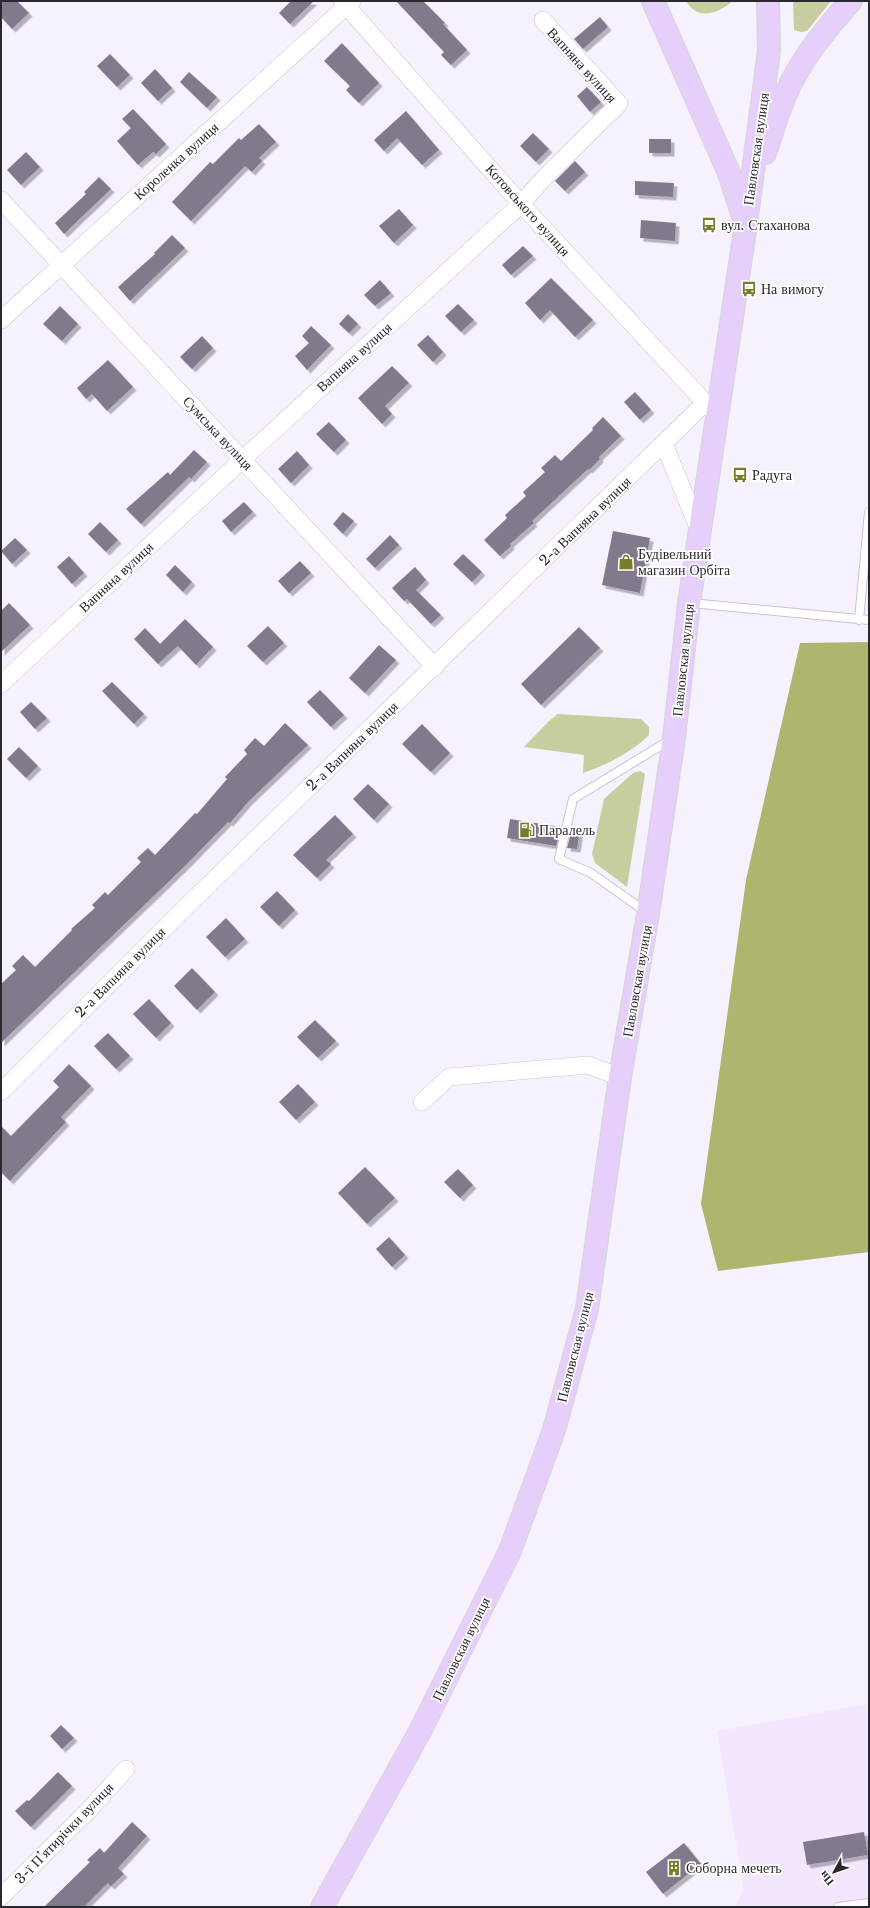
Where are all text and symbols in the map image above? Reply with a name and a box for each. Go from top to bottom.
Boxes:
street label: Вапняна вулиця [543,24,621,107]
street label: Павловская вулиця [739,91,773,207]
street label: Короленка вулиця [130,118,223,204]
street label: Котовського вулиця [482,160,575,260]
bus stop icon: вул. Стаханова [700,216,718,234]
place label: вул. Стаханова [721,216,811,234]
bus stop icon: На вимогу [740,280,758,298]
place label: На вимогу [761,280,824,298]
street label: Вапняна вулиця [313,318,396,396]
street label: Сумська вулиця [179,392,257,474]
bus stop icon: Радуга [731,466,749,484]
place label: Радуга [752,466,793,484]
street label: 2-а Вапняна вулиця [535,472,635,569]
street label: Вапняна вулиця [75,537,157,616]
place label: Будівельний магазин Орбіта [638,545,731,579]
shop icon: Будівельний магазин Орбіта [617,553,635,571]
street label: Павловская вулиця [668,602,698,717]
street label: 2-а Вапняна вулиця [302,697,402,794]
fuel station icon: Паралель [518,821,536,839]
place label: Паралель [539,821,595,839]
street label: 2-а Вапняна вулиця [71,923,169,1021]
street label: Павловская вулиця [618,923,656,1039]
street label: Павловская вулиця [553,1289,598,1404]
street label: Павловская вулиця [428,1593,494,1704]
street label: 3-ї П’ятирічки вулиця [11,1778,117,1887]
north arrow [814,1852,854,1892]
building icon: Соборна мечеть [665,1859,683,1877]
place label: Соборна мечеть [686,1859,782,1877]
text: Пн [816,1868,836,1889]

